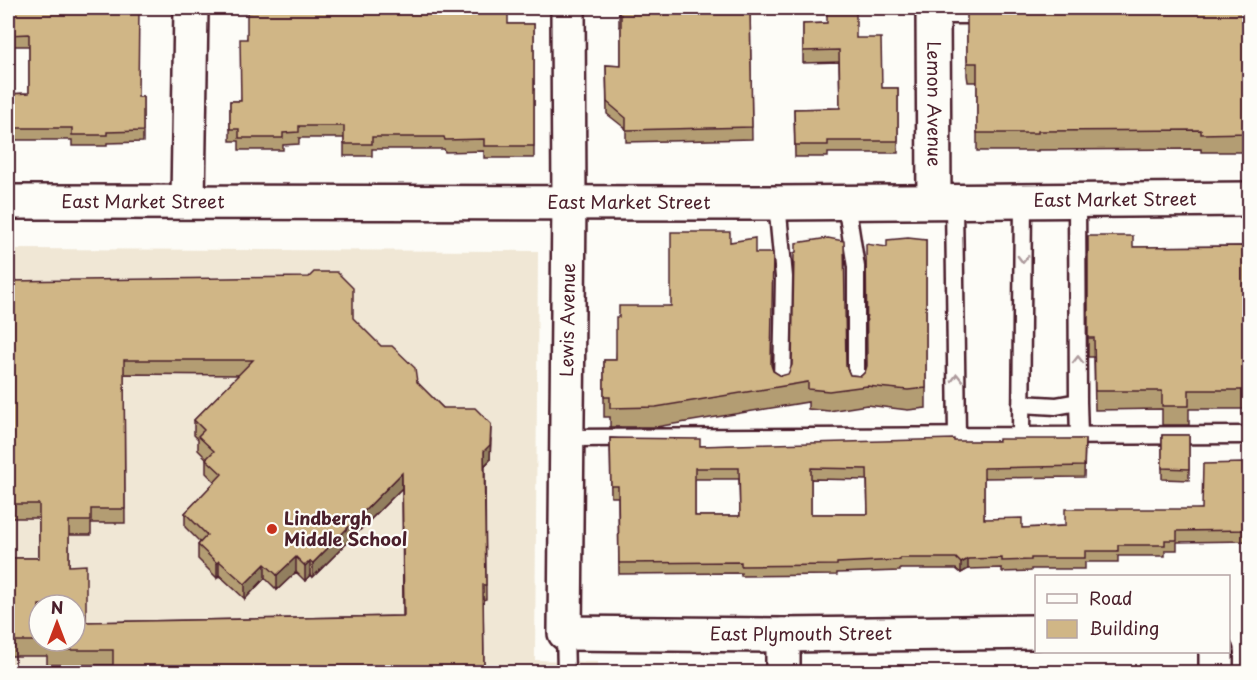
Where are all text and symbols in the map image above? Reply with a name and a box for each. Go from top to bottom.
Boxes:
street label: Lemon Avenue [921,41,949,167]
street label: East Market Street [1033,184,1197,213]
street label: East Market Street [61,187,225,214]
street label: East Market Street [547,188,711,215]
one-way arrow [1017,255,1029,264]
street label: Lewis Avenue [552,263,581,377]
one-way arrow [1072,355,1084,364]
one-way arrow [950,373,963,382]
place label: Lindbergh Middle School [284,504,407,552]
marker: Lindbergh Middle School [265,522,279,536]
legend [1035,575,1230,653]
text: Road [1089,584,1133,611]
north arrow [27,593,87,653]
text: N [51,595,63,619]
text: Building [1089,614,1159,641]
street label: East Plymouth Street [710,619,892,647]

